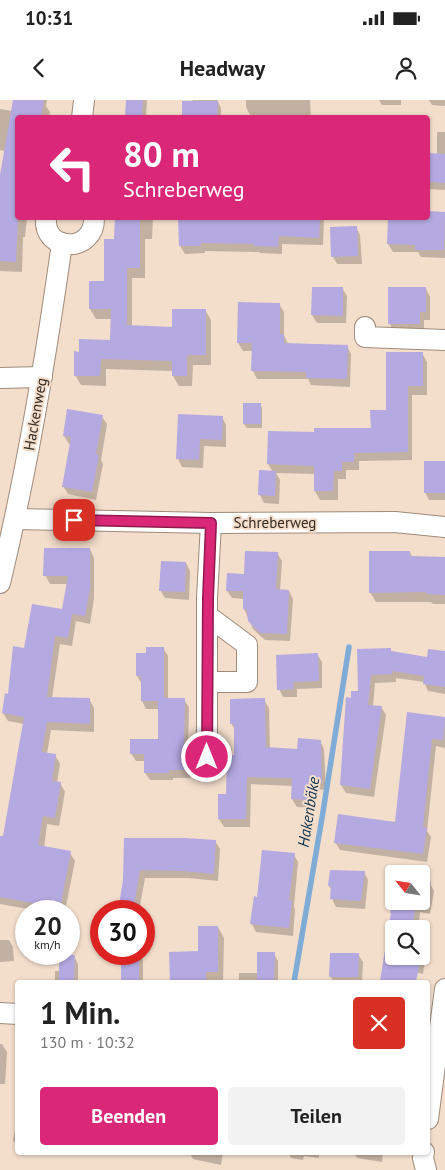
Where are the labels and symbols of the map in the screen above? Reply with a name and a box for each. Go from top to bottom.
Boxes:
street label: Hackenweg [19,376,51,452]
pin [53,499,95,541]
street label: Schreberweg [234,513,316,532]
position arrow [180,730,232,782]
water label: Hakenbäke [293,775,324,849]
north arrow [385,865,430,910]
speed limit sign: 30 [90,900,155,965]

